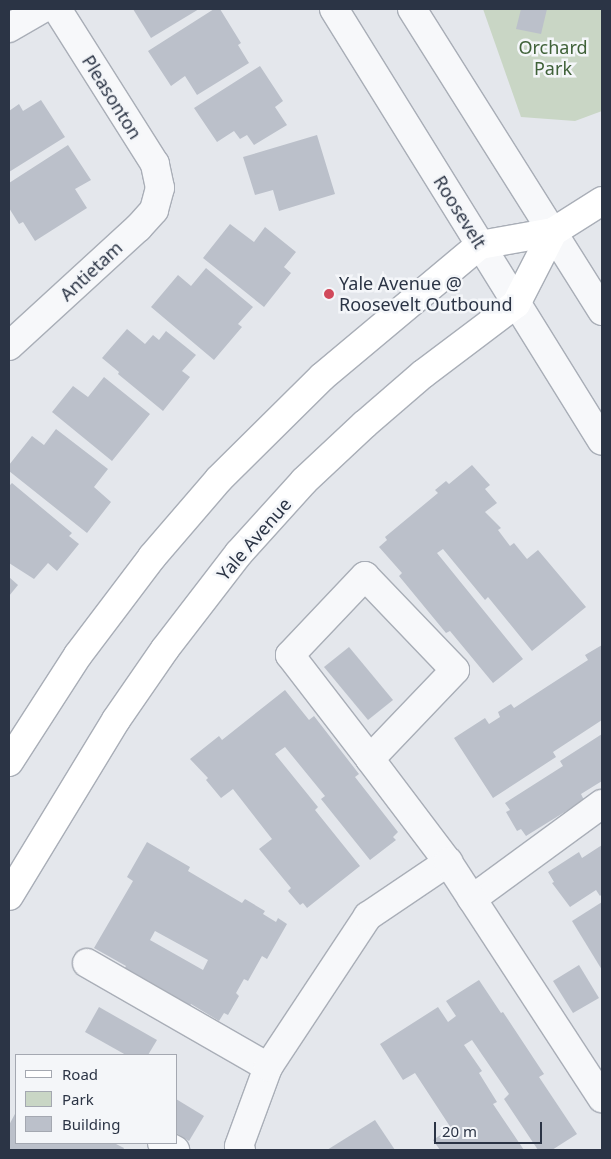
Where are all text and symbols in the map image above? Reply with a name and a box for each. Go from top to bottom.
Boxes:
park label: Orchard Park [518,37,588,80]
street label: Pleasonton [78,51,146,143]
street label: Roosevelt [429,172,491,252]
street label: Antietam [55,237,127,305]
place label: Yale Avenue @ Roosevelt Outbound [339,273,512,316]
marker: Yale Avenue @ Roosevelt Outbound [323,288,335,300]
street label: Yale Avenue [212,493,296,585]
legend [15,1054,178,1144]
text: Road [62,1064,98,1084]
text: Park [62,1089,94,1109]
scale bar [436,1112,544,1144]
text: Building [62,1114,120,1134]
text: 20 m [442,1121,477,1141]

